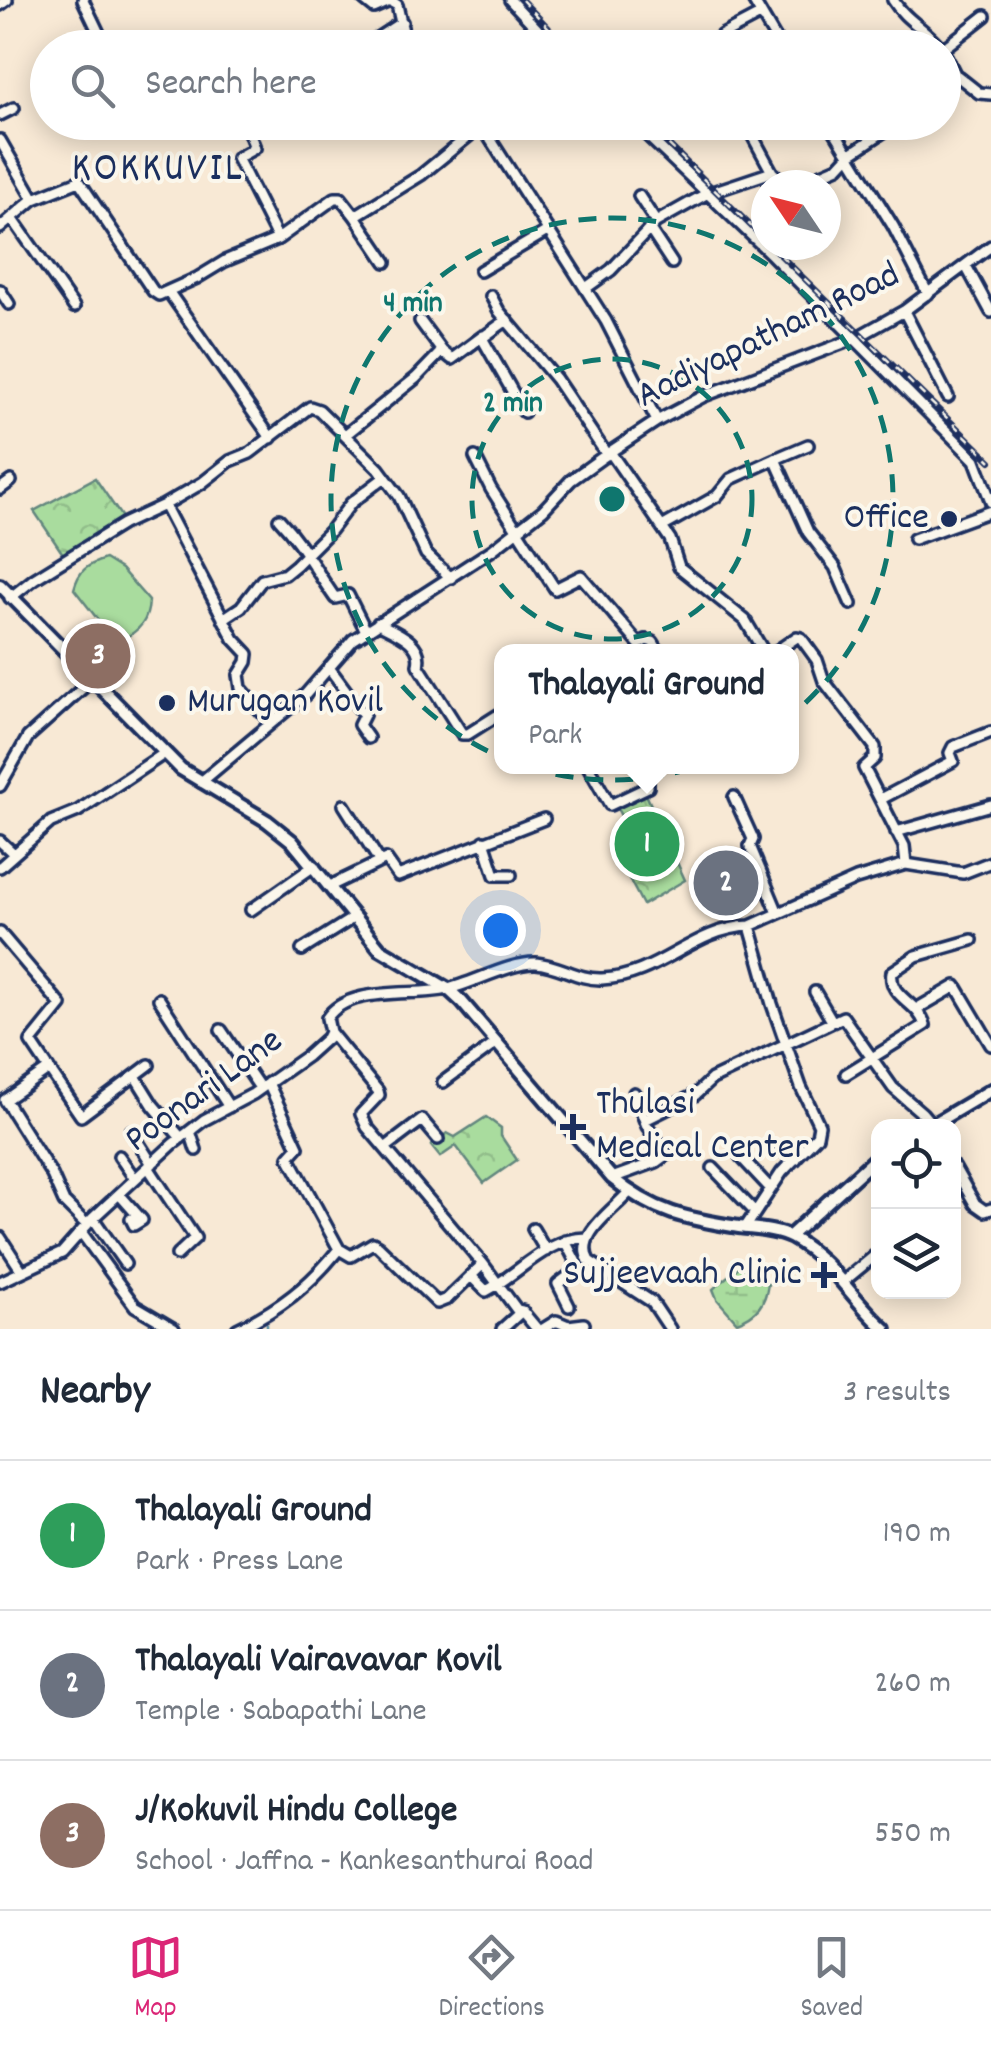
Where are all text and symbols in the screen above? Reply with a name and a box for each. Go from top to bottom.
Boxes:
search box [30,30,961,140]
icon: search [65,58,120,113]
text: Search here [145,58,317,113]
district label: KOKKUVIL [72,141,244,201]
north arrow [751,170,841,260]
street label: Aadiyapatham Road [628,249,910,425]
text: 4 min [383,284,443,327]
text: 2 min [483,384,543,427]
centre of rings [594,481,630,517]
place label: Office [844,492,929,547]
marker: Office [938,508,960,530]
pin: 3 [66,618,130,694]
popup [494,644,799,774]
text: Thalayali Ground [528,659,765,714]
place label: Murugan Kovil [187,676,383,731]
marker: Murugan Kovil [156,692,178,714]
text: Park [528,714,582,760]
pin: 1 [614,806,680,882]
pin: 2 [694,846,758,920]
your location [475,905,526,956]
street label: Poonari Lane [114,1016,296,1168]
place label: Thulasi Medical Center [596,1078,809,1177]
marker: Thulasi Medical Center [560,1114,586,1140]
map controls [871,1119,961,1299]
button: locate [871,1119,961,1209]
button: layers [871,1209,961,1299]
place label: Sujjeevaah Clinic [563,1248,802,1303]
marker: Sujjeevaah Clinic [811,1262,837,1288]
text: Nearby [40,1364,150,1424]
text: 3 results [843,1371,951,1417]
text: Thalayali Ground [135,1485,372,1540]
text: 1 [69,1512,76,1558]
text: 190 m [883,1512,951,1558]
text: Park · Press Lane [135,1540,343,1586]
text: Thalayali Vairavavar Kovil [135,1635,502,1690]
text: 2 [66,1662,79,1708]
text: 260 m [875,1662,951,1708]
text: Temple · Sabapathi Lane [135,1690,427,1736]
text: J/Kokuvil Hindu College [135,1785,457,1840]
text: 3 [65,1812,80,1858]
text: 550 m [875,1812,951,1858]
text: School · Jaffna - Kankesanthurai Road [135,1840,594,1886]
tab: Map [128,1930,183,2030]
tab: Directions [439,1930,545,2030]
tab: Saved [801,1930,863,2030]

